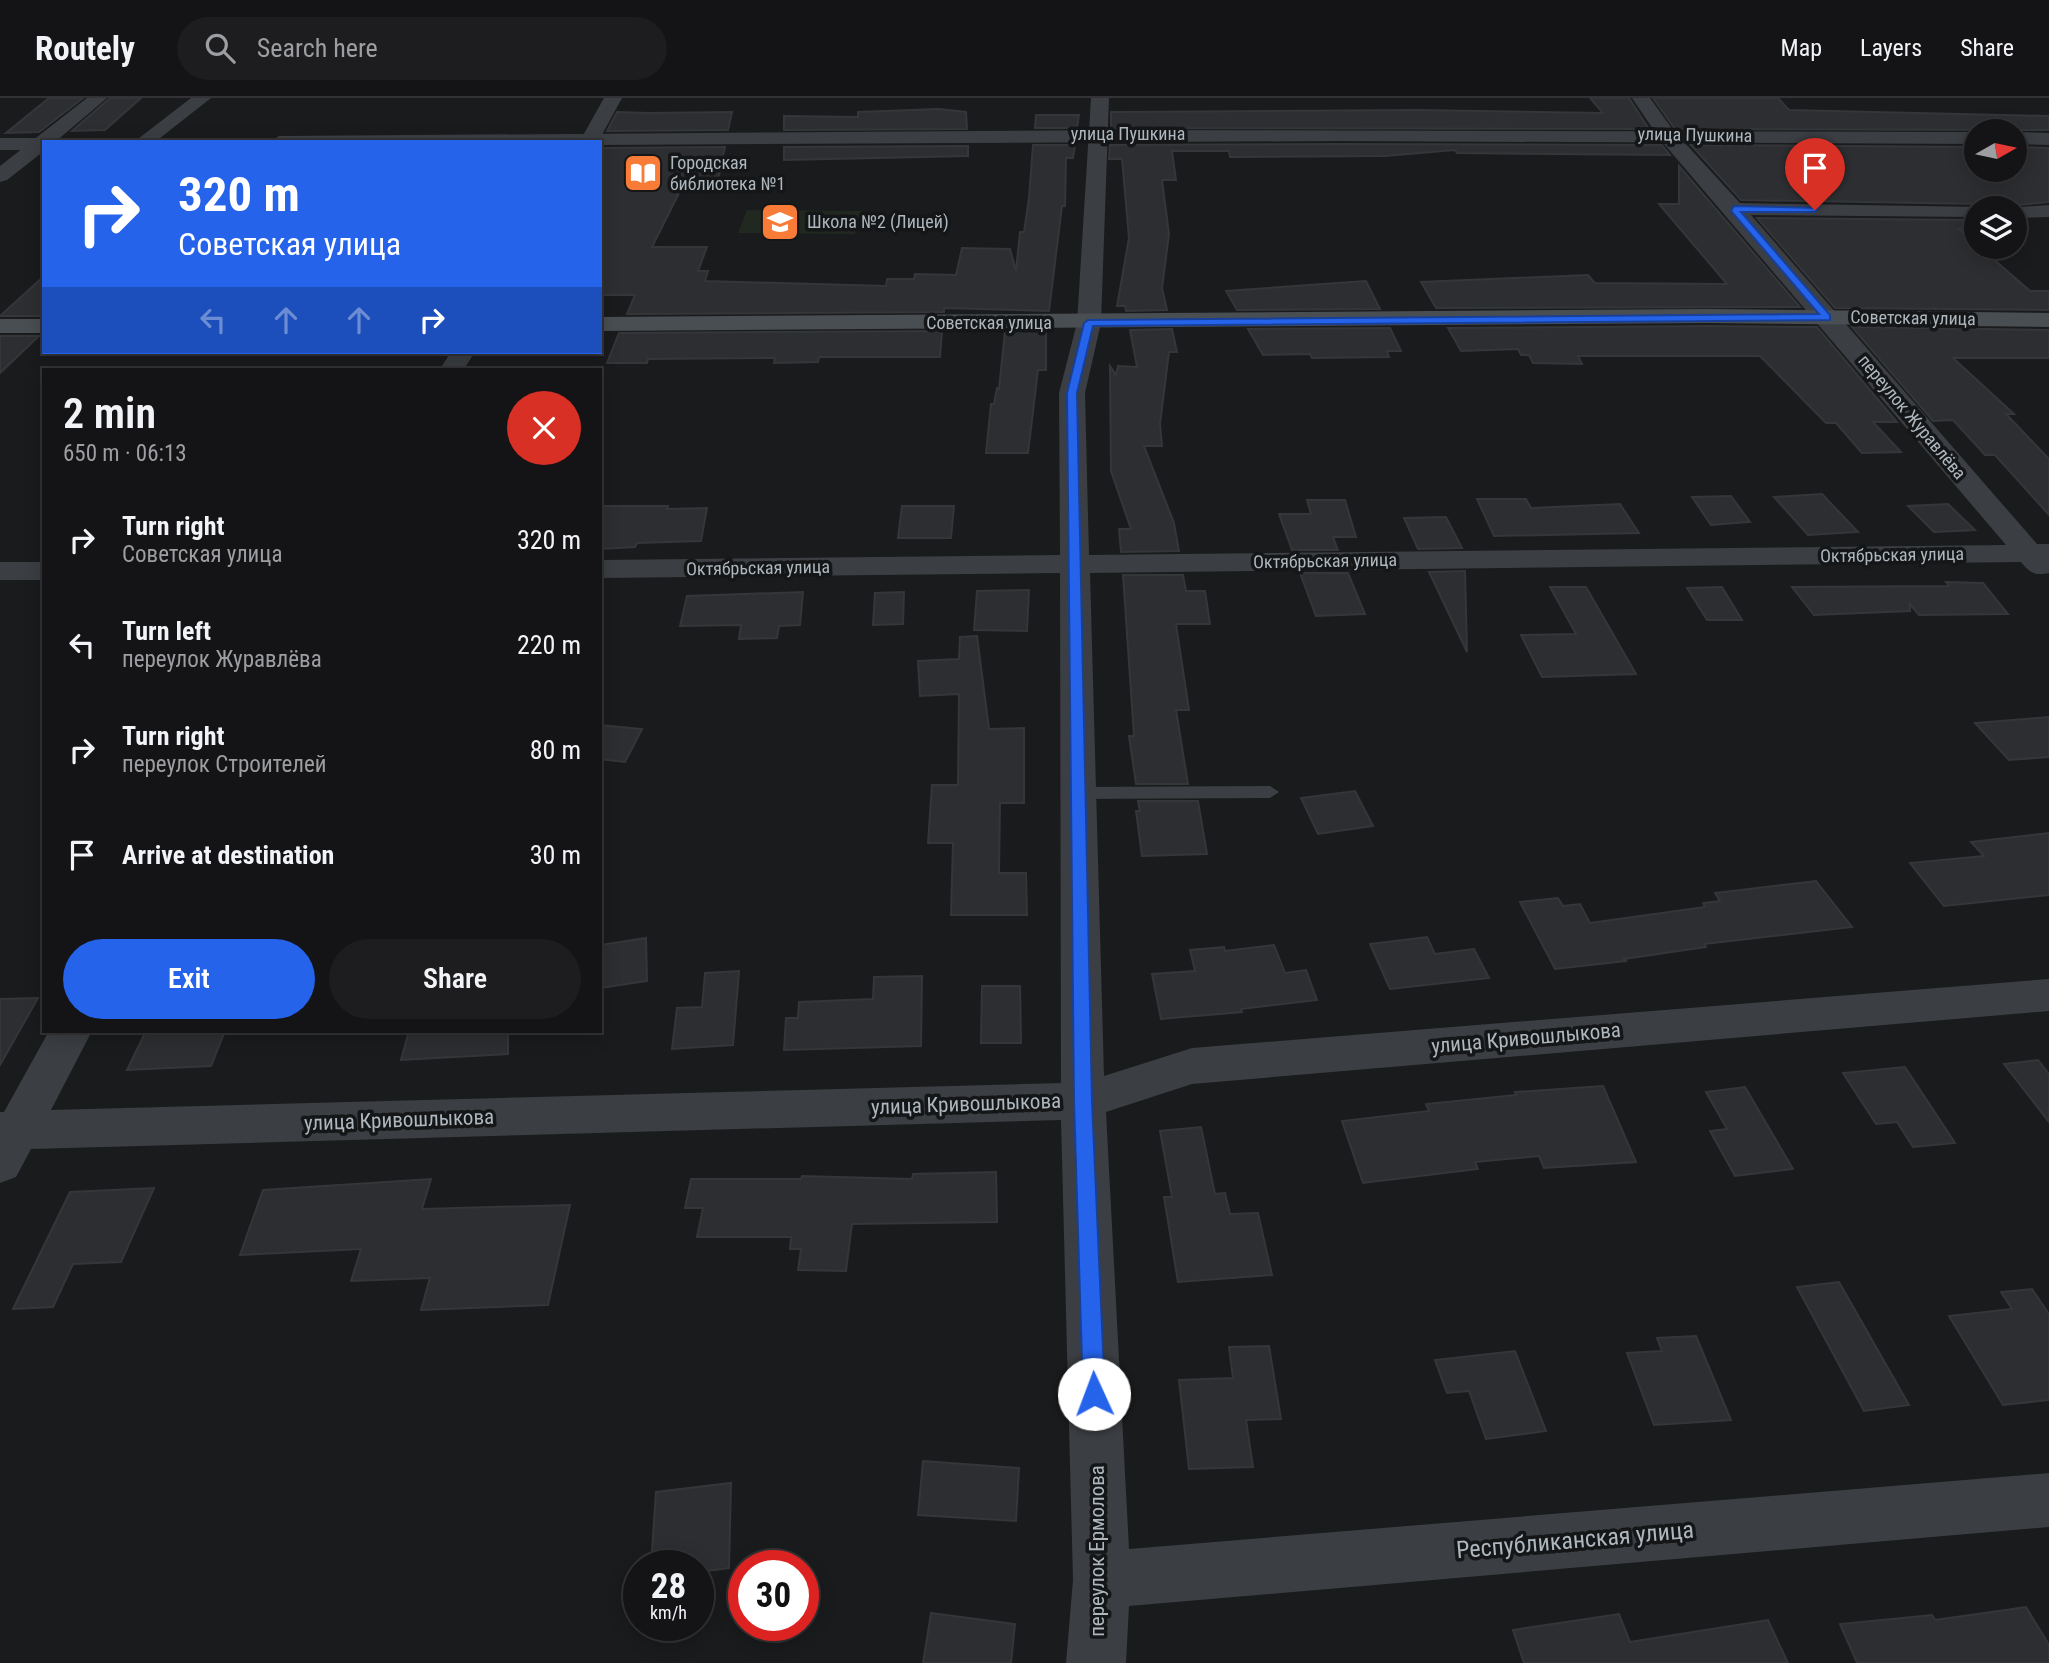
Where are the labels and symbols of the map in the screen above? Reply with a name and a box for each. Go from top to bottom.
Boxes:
north arrow [1964,119,2026,182]
street label: улица Пушкина [1071,123,1185,144]
street label: улица Пушкина [1638,123,1752,146]
pin [1785,138,1845,210]
library icon: Городская библиотека №1 [622,152,664,194]
place label: Городская библиотека №1 [670,152,785,194]
school or university icon: Школа №2 (Лицей) [759,201,801,243]
place label: Школа №2 (Лицей) [807,211,949,233]
street label: Советская улица [1850,306,1976,329]
street label: Советская улица [926,312,1052,333]
street label: переулок Журавлёва [1854,350,1971,483]
street label: Октябрьская улица [1820,543,1964,566]
street label: Октябрьская улица [1253,549,1397,572]
street label: Октябрьская улица [686,556,830,579]
street label: улица Кривошлыкова [1430,1018,1622,1058]
street label: улица Кривошлыкова [871,1089,1061,1119]
street label: улица Кривошлыкова [304,1105,494,1135]
position arrow [1057,1357,1131,1431]
street label: переулок Ермолова [1085,1465,1109,1637]
street label: Республиканская улица [1455,1516,1695,1564]
speed limit sign: 30 [728,1550,819,1641]

